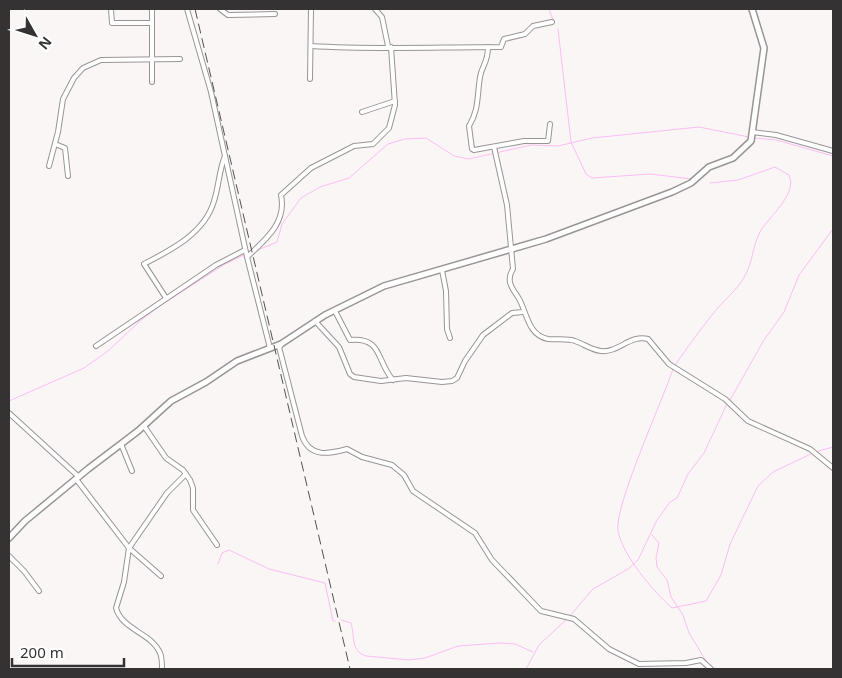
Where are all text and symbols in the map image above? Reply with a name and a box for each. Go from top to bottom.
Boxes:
north arrow [10,10,60,60]
text: N [35,33,56,54]
scale bar [12,636,125,668]
text: 200 m [20,642,64,662]

